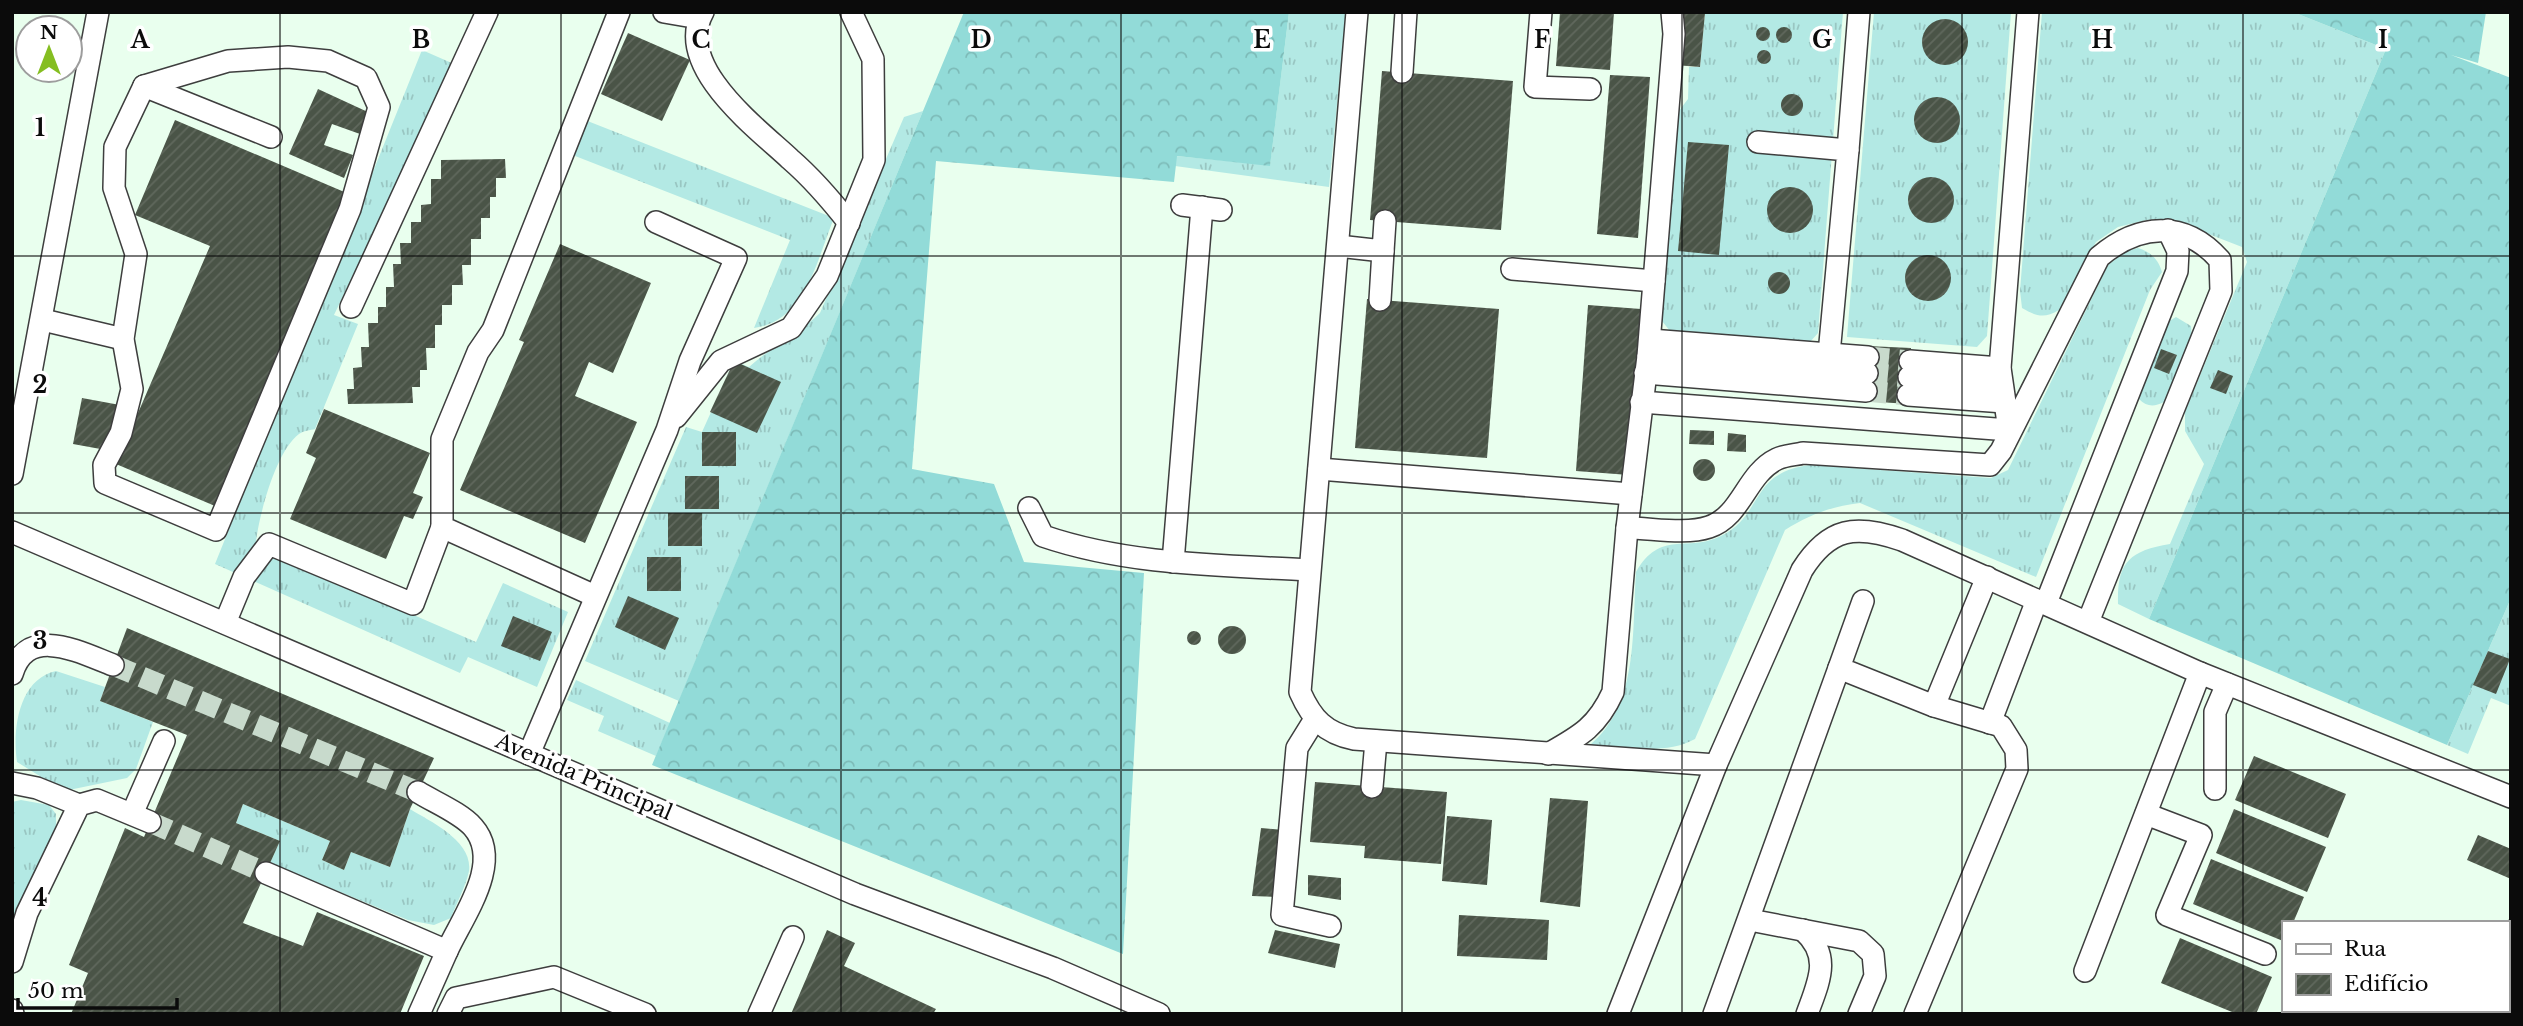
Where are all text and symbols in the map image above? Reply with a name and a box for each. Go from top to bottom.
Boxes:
north arrow [14,14,84,84]
text: N [40,21,58,44]
text: A [130,26,151,54]
text: B [412,26,430,54]
text: C [692,26,710,54]
text: D [970,26,992,54]
text: E [1253,26,1271,54]
text: F [1534,26,1550,54]
text: G [1812,26,1832,54]
text: H [2091,26,2113,54]
text: I [2378,26,2388,54]
text: 1 [35,114,45,142]
text: 2 [33,371,47,399]
text: 3 [33,627,47,655]
street label: Avenida Principal [491,728,677,826]
text: 4 [32,884,48,912]
legend [2282,921,2509,1012]
text: Rua [2344,936,2387,962]
scale bar [18,967,177,1011]
text: Edifício [2344,971,2429,997]
text: 50 m [28,978,84,1004]

